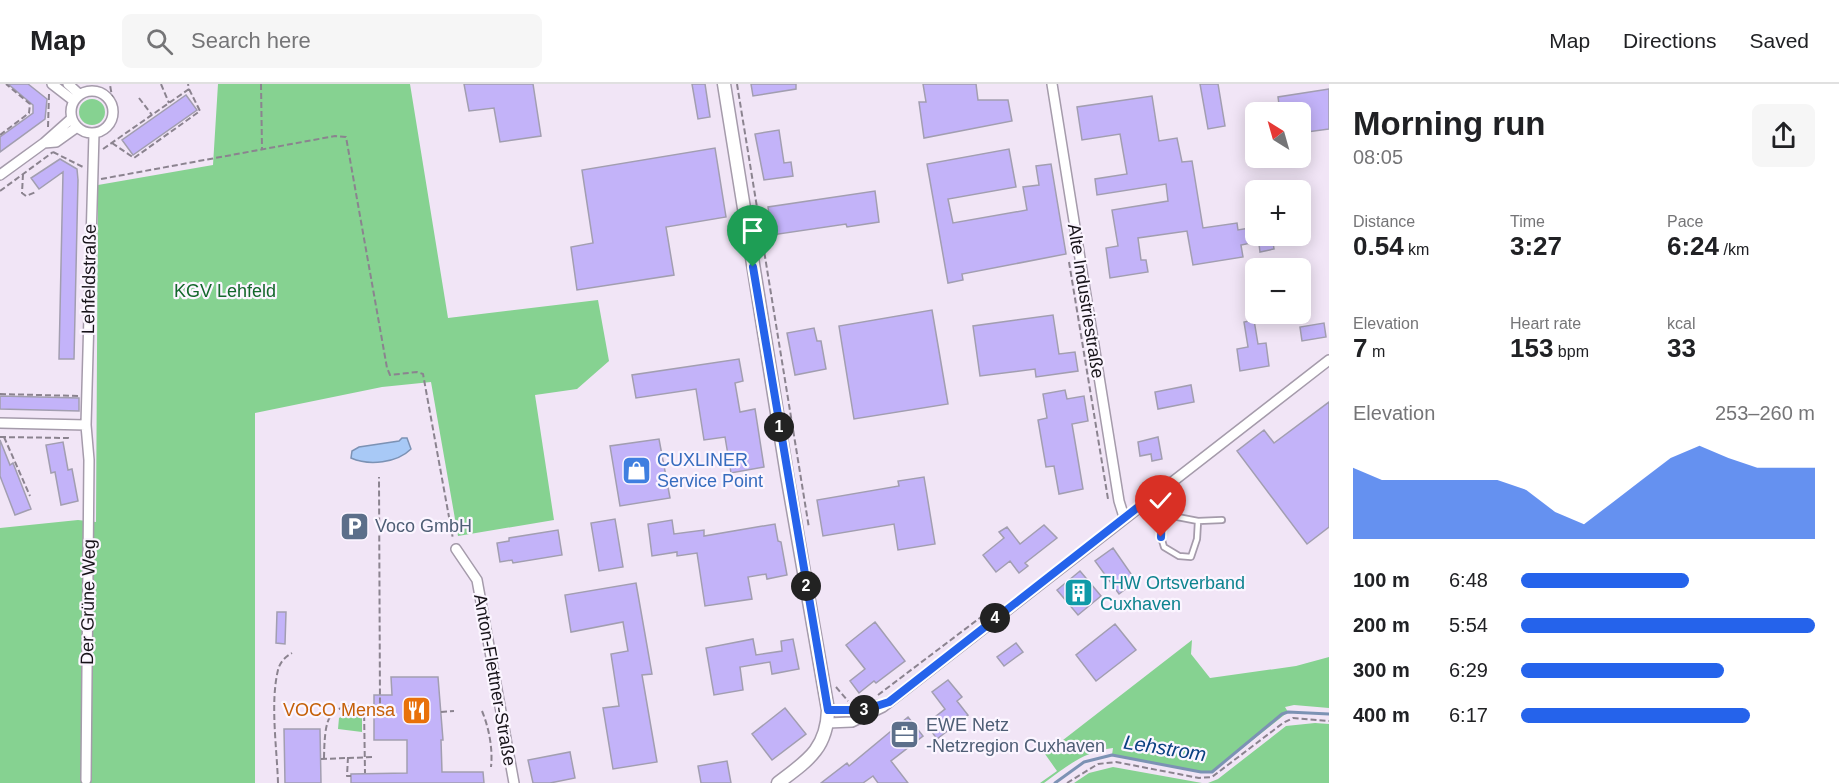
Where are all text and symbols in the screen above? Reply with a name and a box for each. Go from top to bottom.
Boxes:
search box [122,14,542,68]
text: Map [30,25,86,56]
icon: search [143,25,176,58]
text: Search here [191,28,311,53]
text: Map [1549,29,1590,52]
text: Directions [1623,29,1716,52]
text: Saved [1749,29,1809,52]
north arrow [1245,102,1311,168]
map controls [1245,102,1311,324]
button: share [1752,104,1815,167]
text: Morning run [1353,105,1545,142]
text: 08:05 [1353,146,1403,168]
button: + [1245,180,1311,246]
pin [727,205,778,267]
text: Distance [1353,213,1415,230]
text: Time [1510,213,1545,230]
text: Pace [1667,213,1703,230]
icon: arrive [736,214,769,247]
street label: Alte Industriestraße [1064,222,1108,380]
street label: Lehfeldstraße [78,224,100,334]
text: 0.54 [1353,231,1404,261]
text: 3:27 [1510,231,1562,261]
text: 6:24 [1667,231,1719,261]
text: km [1404,241,1429,258]
text: /km [1719,241,1749,258]
button: − [1245,258,1311,324]
park label: KGV Lehfeld [174,281,276,301]
text: Elevation [1353,315,1419,332]
text: Heart rate [1510,315,1581,332]
text: kcal [1667,315,1695,332]
text: 7 [1353,333,1367,363]
text: 153 [1510,333,1553,363]
text: 33 [1667,333,1696,363]
text: m [1367,343,1385,360]
text: bpm [1553,343,1589,360]
text: Elevation [1353,402,1435,424]
text: 253–260 m [1715,402,1815,424]
pin: 1 [764,412,794,442]
text: 1 [775,418,783,435]
place label: CUXLINER Service Point [657,450,763,491]
shop icon: CUXLINER Service Point [620,454,652,486]
pin [1135,475,1186,537]
icon: check [1144,484,1177,517]
parking icon: Voco GmbH [338,510,370,542]
place label: Voco GmbH [375,516,472,536]
street label: Der Grüne Weg [77,539,99,665]
text: 100 m [1353,569,1410,591]
text: 6:48 [1449,569,1488,591]
pin: 2 [791,571,821,601]
place label: THW Ortsverband Cuxhaven [1100,573,1245,614]
text: 2 [802,577,810,594]
building icon: THW Ortsverband Cuxhaven [1063,577,1095,609]
street label: Anton-Flettner-Straße [470,593,520,767]
pin: 4 [980,603,1010,633]
text: 4 [991,609,999,626]
text: 200 m [1353,614,1410,636]
text: 5:54 [1449,614,1488,636]
text: 300 m [1353,659,1410,681]
text: 6:29 [1449,659,1488,681]
restaurant icon: VOCO Mensa [400,694,432,726]
pin: 3 [849,695,879,725]
place label: VOCO Mensa [283,700,396,720]
text: 3 [860,701,868,718]
text: 400 m [1353,704,1410,726]
text: 6:17 [1449,704,1488,726]
place label: EWE Netz -Netzregion Cuxhaven [926,715,1105,756]
office icon: EWE Netz -Netzregion Cuxhaven [889,719,921,751]
water label: Lehstrom [1122,731,1208,765]

